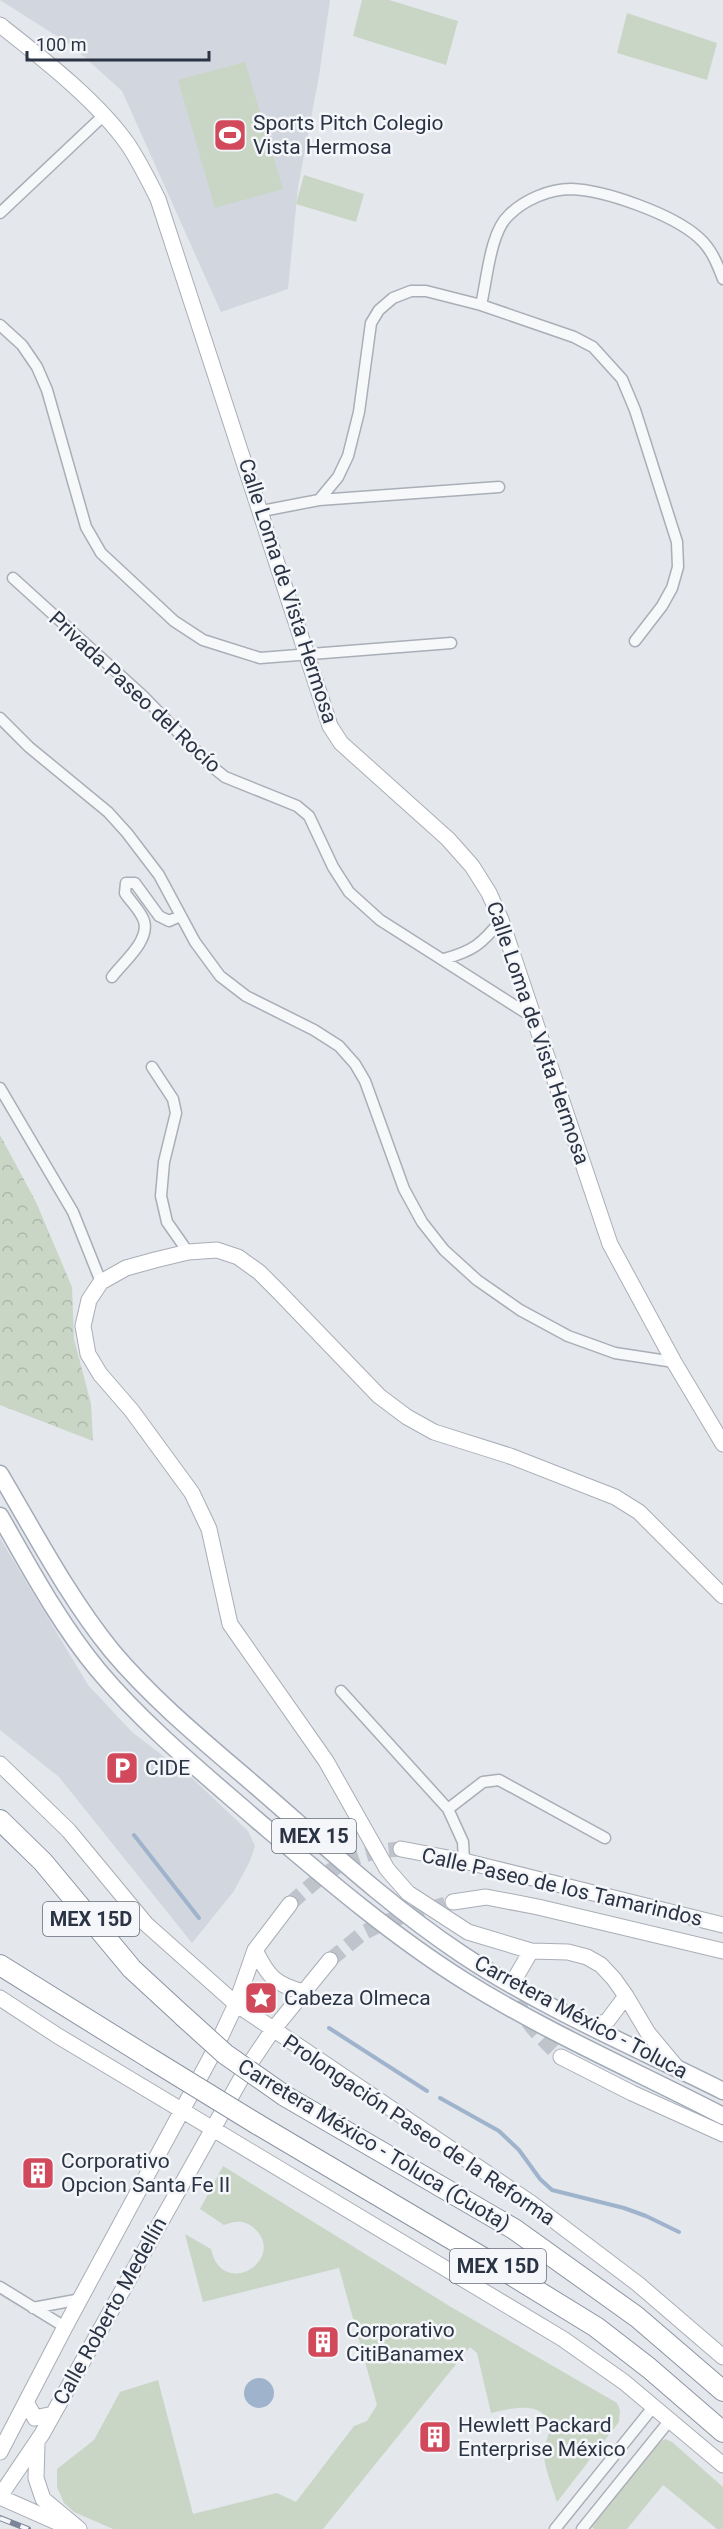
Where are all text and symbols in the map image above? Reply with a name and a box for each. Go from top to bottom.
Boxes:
scale bar [27,24,208,62]
text: 100 m [36,34,87,55]
place label: Sports Pitch Colegio Vista Hermosa [253,111,444,159]
sports icon: Sports Pitch Colegio Vista Hermosa [212,117,248,153]
street label: Calle Loma de Vista Hermosa [234,456,342,726]
street label: Privada Paseo del Rocío [44,606,226,778]
street label: Calle Loma de Vista Hermosa [482,898,594,1168]
parking icon: CIDE [104,1750,140,1786]
place label: CIDE [145,1756,190,1780]
road number: MEX 15 [272,1819,356,1853]
street label: Calle Paseo de los Tamarindos [419,1843,705,1931]
road number: MEX 15D [43,1902,139,1936]
street label: Carretera México - Toluca [470,1951,692,2083]
place icon: Cabeza Olmeca [243,1980,279,2016]
place label: Cabeza Olmeca [284,1986,431,2010]
street label: Prolongación Paseo de la Reforma [278,2030,560,2230]
street label: Carretera México - Toluca (Cuota) [234,2054,514,2236]
place label: Corporativo Opcion Santa Fe II [61,2149,230,2197]
building icon: Corporativo Opcion Santa Fe II [20,2155,56,2191]
street label: Calle Roberto Medellín [48,2213,172,2409]
road number: MEX 15D [450,2249,546,2283]
place label: Corporativo CitiBanamex [346,2318,464,2366]
building icon: Corporativo CitiBanamex [305,2324,341,2360]
place label: Hewlett Packard Enterprise México [458,2413,626,2461]
building icon: Hewlett Packard Enterprise México [417,2419,453,2455]

